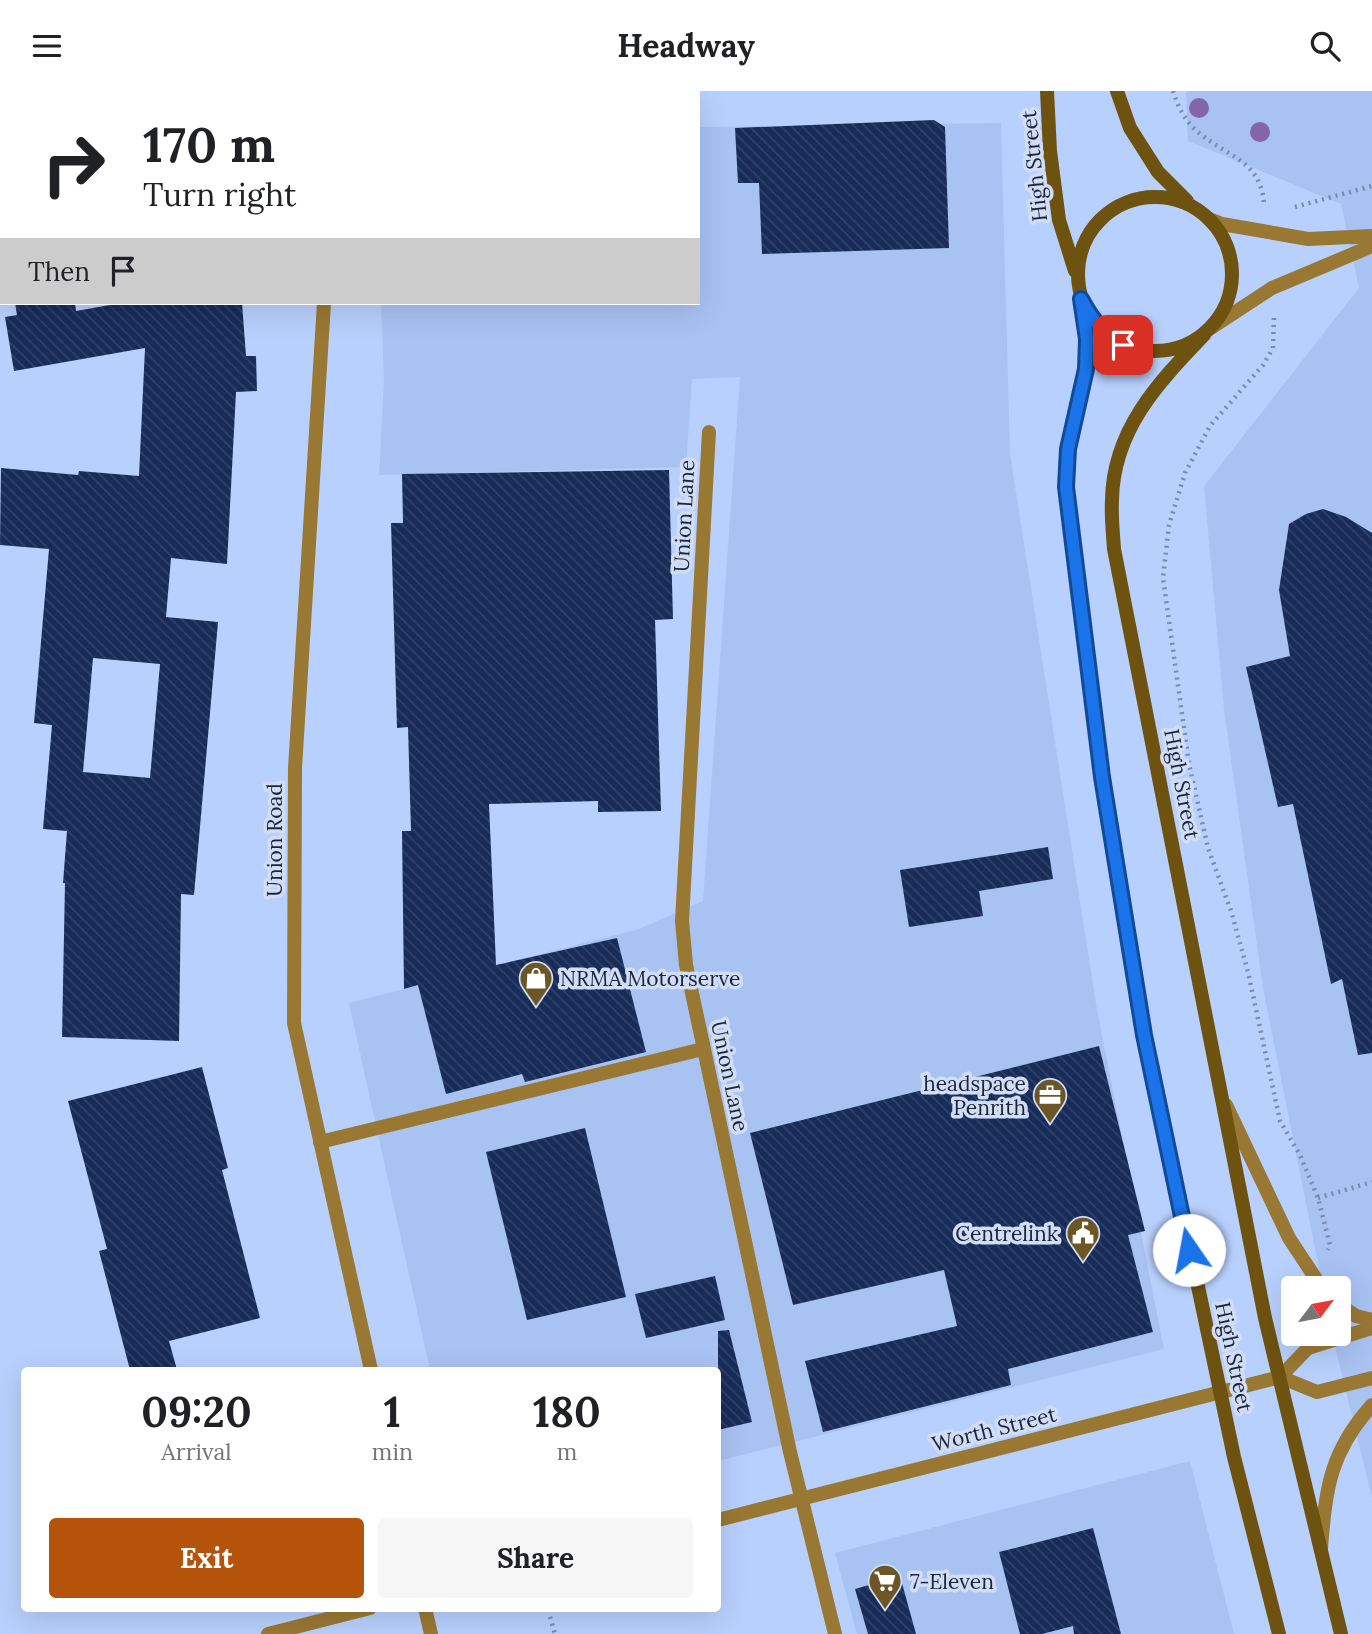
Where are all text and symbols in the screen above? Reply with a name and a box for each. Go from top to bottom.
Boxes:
text: Headway [617,25,755,66]
icon: menu [28,27,66,65]
icon: search [1306,27,1344,65]
street label: High Street [1015,108,1053,223]
text: 170 m [143,113,275,175]
icon: right [28,119,119,210]
text: Turn right [143,174,296,215]
icon: arrive [104,252,142,290]
text: Then [28,255,90,288]
pin [1093,315,1153,375]
icon: arrive [1104,326,1142,364]
street label: Union Lane [668,459,700,573]
street label: High Street [1158,727,1206,842]
street label: Union Road [261,783,288,897]
shop icon: NRMA Motorserve [517,959,555,1008]
place label: NRMA Motorserve [560,965,740,992]
street label: Union Lane [705,1018,755,1134]
place label: headspace Penrith [923,1070,1026,1121]
office icon: headspace Penrith [1031,1076,1069,1125]
position arrow [1152,1213,1226,1287]
public building icon: Centrelink [1064,1214,1102,1263]
place label: Centrelink [955,1220,1059,1247]
north arrow [1281,1276,1351,1346]
map controls [1281,1276,1351,1346]
street label: High Street [1209,1299,1259,1415]
text: 09:20 [141,1385,252,1439]
text: 1 [384,1385,401,1439]
text: 180 [533,1385,601,1439]
street label: Worth Street [929,1400,1060,1458]
text: Arrival [161,1437,232,1466]
text: min [372,1437,413,1466]
text: m [557,1437,577,1466]
button: Exit [49,1518,364,1598]
button: Share [378,1518,693,1598]
supermarket icon: 7-Eleven [866,1562,904,1611]
place label: 7-Eleven [910,1568,994,1595]

